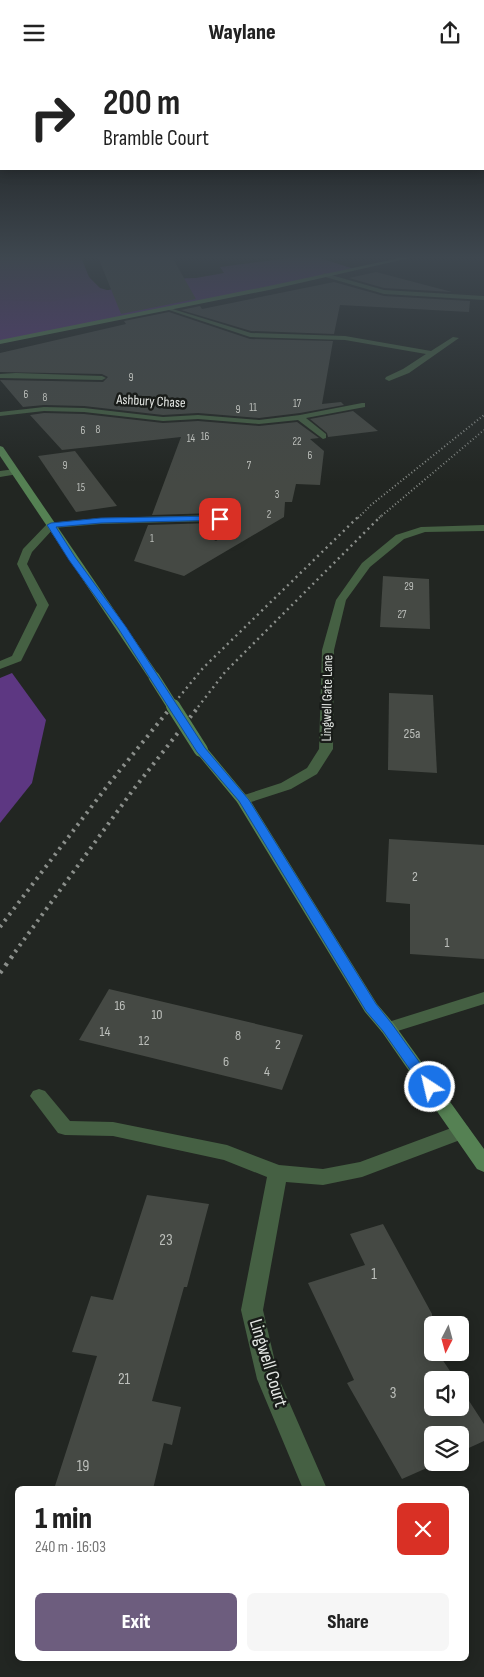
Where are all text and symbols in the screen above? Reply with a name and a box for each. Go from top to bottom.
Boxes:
icon: menu [20,19,48,47]
text: Waylane [208,19,276,46]
icon: share [436,19,464,47]
text: 200 m [103,82,180,125]
icon: right [20,85,85,150]
text: Bramble Court [103,125,209,152]
house number: 9 [129,371,134,384]
house number: 6 [24,388,29,401]
house number: 8 [43,391,48,404]
street label: Ashbury Chase [115,391,186,411]
house number: 17 [293,397,302,410]
house number: 11 [249,401,257,414]
house number: 9 [236,403,241,416]
house number: 8 [96,423,101,436]
house number: 6 [81,424,86,437]
house number: 16 [201,430,210,443]
house number: 14 [187,432,196,445]
house number: 22 [292,435,302,448]
house number: 6 [308,449,313,462]
house number: 9 [63,459,68,472]
house number: 7 [247,459,252,472]
house number: 15 [77,481,85,494]
house number: 3 [275,488,280,501]
pin [199,498,241,540]
icon: arrive [206,505,234,533]
house number: 2 [267,508,272,521]
house number: 1 [150,532,154,545]
house number: 29 [404,580,414,593]
house number: 27 [398,608,407,621]
street label: Lingwell Gate Lane [318,655,336,741]
house number: 25a [404,725,420,742]
house number: 2 [412,868,418,885]
house number: 1 [445,934,450,951]
house number: 16 [114,997,126,1014]
house number: 10 [151,1006,163,1023]
house number: 14 [100,1023,111,1040]
house number: 8 [235,1027,241,1044]
house number: 12 [139,1032,150,1049]
house number: 2 [275,1036,281,1053]
house number: 6 [223,1053,229,1070]
position arrow [403,1060,455,1112]
house number: 4 [264,1063,270,1080]
house number: 23 [159,1231,173,1250]
house number: 1 [371,1265,377,1284]
street label: Lingwell Court [244,1316,292,1410]
north arrow [424,1316,469,1361]
map controls [424,1316,469,1471]
house number: 21 [118,1370,131,1389]
button: sound [424,1371,469,1416]
house number: 3 [390,1384,396,1403]
button: layers [424,1426,469,1471]
house number: 19 [77,1457,89,1476]
text: 1 min [35,1501,92,1537]
button: close [397,1503,449,1555]
text: 240 m · 16:03 [35,1538,106,1557]
button: Exit [35,1593,237,1651]
button: Share [247,1593,449,1651]

